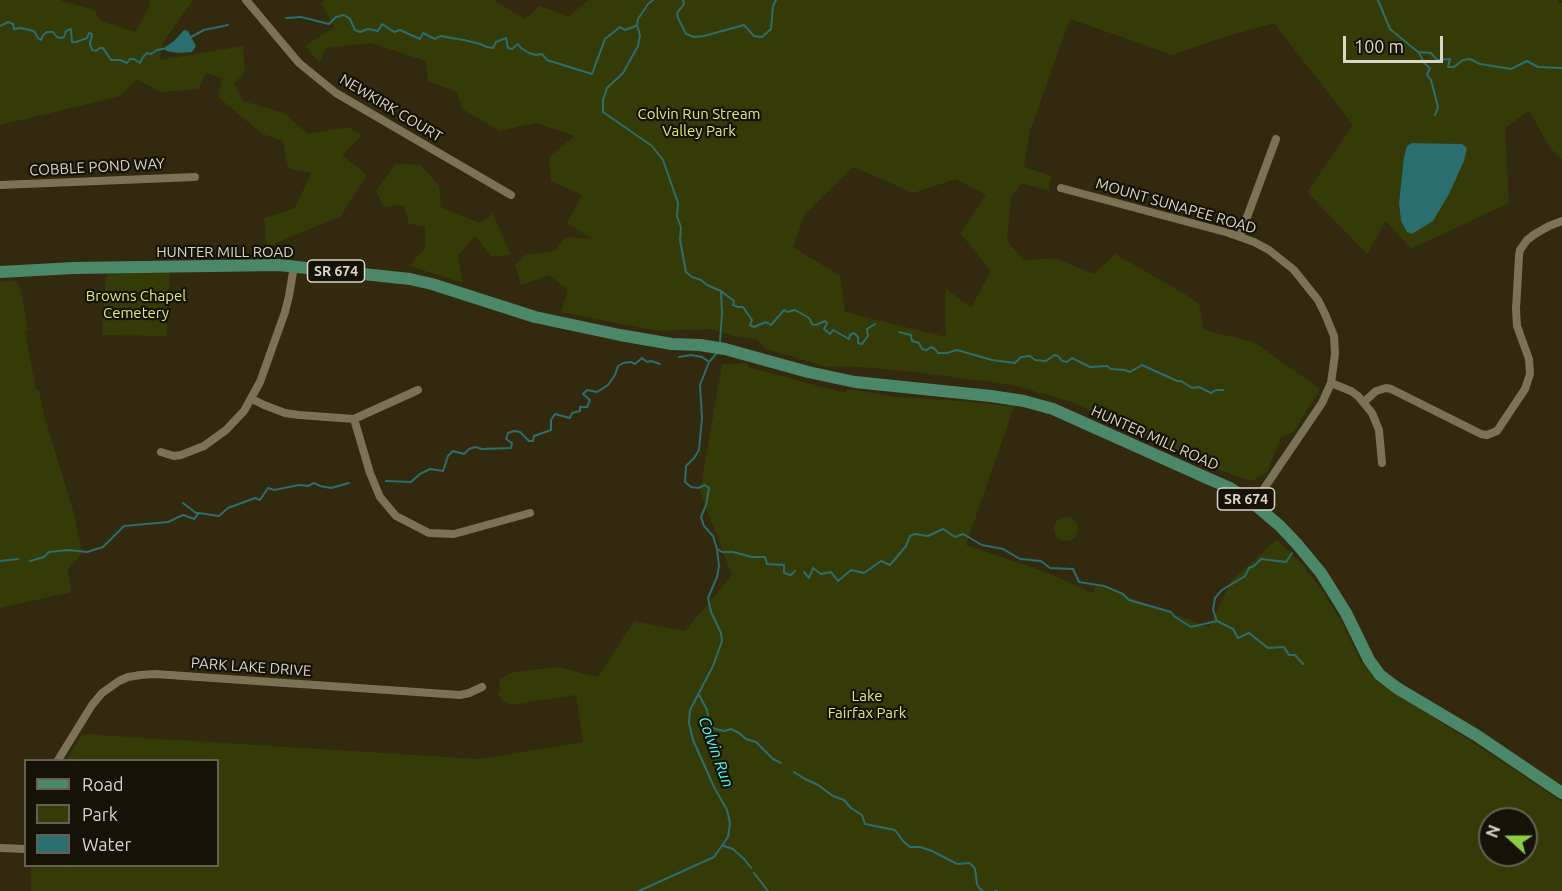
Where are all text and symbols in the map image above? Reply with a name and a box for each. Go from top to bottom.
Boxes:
scale bar [1346,24,1446,62]
text: 100 m [1354,36,1404,56]
street label: NEWKIRK COURT [336,70,446,146]
park label: Colvin Run Stream Valley Park [637,105,761,140]
street label: COBBLE POND WAY [29,154,165,180]
street label: MOUNT SUNAPEE ROAD [1094,174,1258,238]
street label: HUNTER MILL ROAD [156,243,294,261]
road number: SR 674 [308,260,364,282]
park label: Browns Chapel Cemetery [86,287,186,322]
street label: HUNTER MILL ROAD [1088,402,1222,474]
road number: SR 674 [1218,488,1274,510]
street label: PARK LAKE DRIVE [190,654,312,680]
park label: Lake Fairfax Park [828,687,906,722]
water label: Colvin Run [694,714,738,790]
legend [24,759,219,867]
text: Road [82,774,124,794]
text: Park [82,804,118,824]
north arrow [1478,807,1538,867]
text: N [1483,822,1504,840]
text: Water [82,834,131,854]

